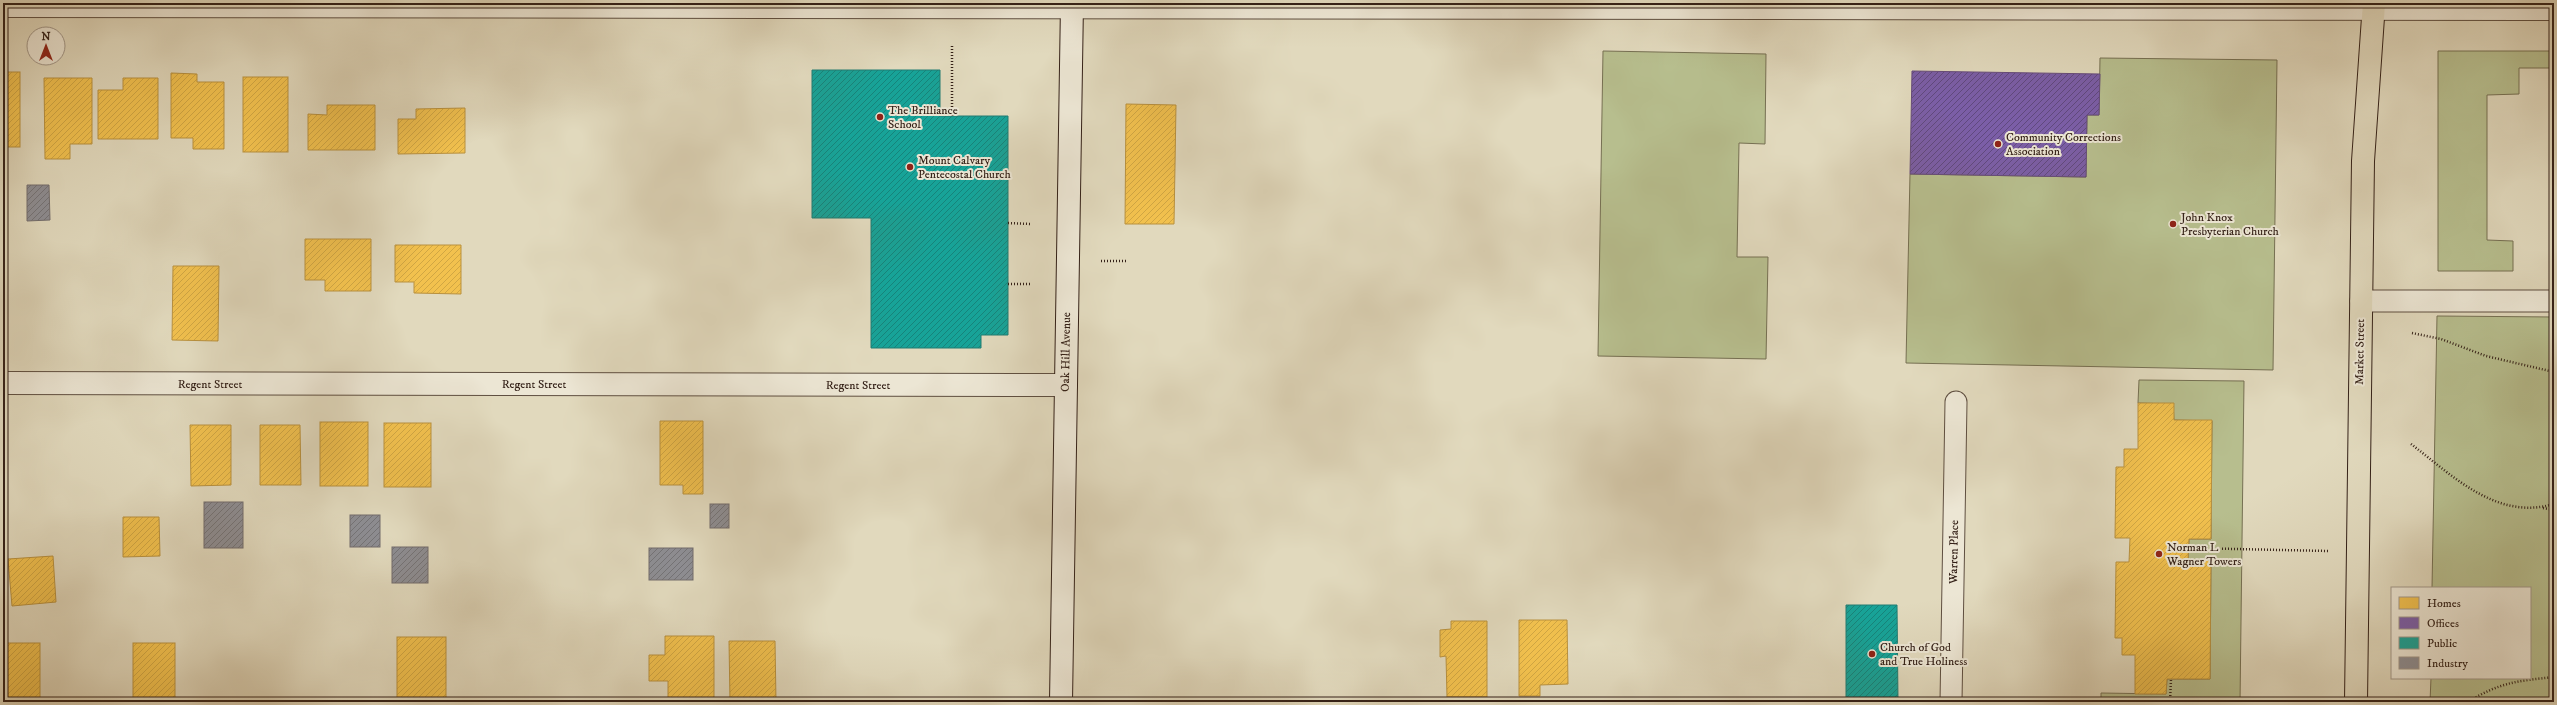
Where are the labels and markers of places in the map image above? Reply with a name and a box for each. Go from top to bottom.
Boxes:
place label: The Brilliance School [888,103,958,132]
marker: The Brilliance School [875,112,885,122]
place label: Community Corrections Association [2006,130,2121,159]
marker: Community Corrections Association [1993,139,2003,149]
place label: Mount Calvary Pentecostal Church [918,153,1012,182]
marker: Mount Calvary Pentecostal Church [905,162,915,172]
place label: John Knox Presbyterian Church [2180,210,2280,239]
marker: John Knox Presbyterian Church [2168,219,2178,229]
place label: Norman L Wagner Towers [2166,540,2241,569]
marker: Norman L Wagner Towers [2154,549,2164,559]
place label: Church of God and True Holiness [1880,640,1967,669]
marker: Church of God and True Holiness [1867,649,1877,659]

